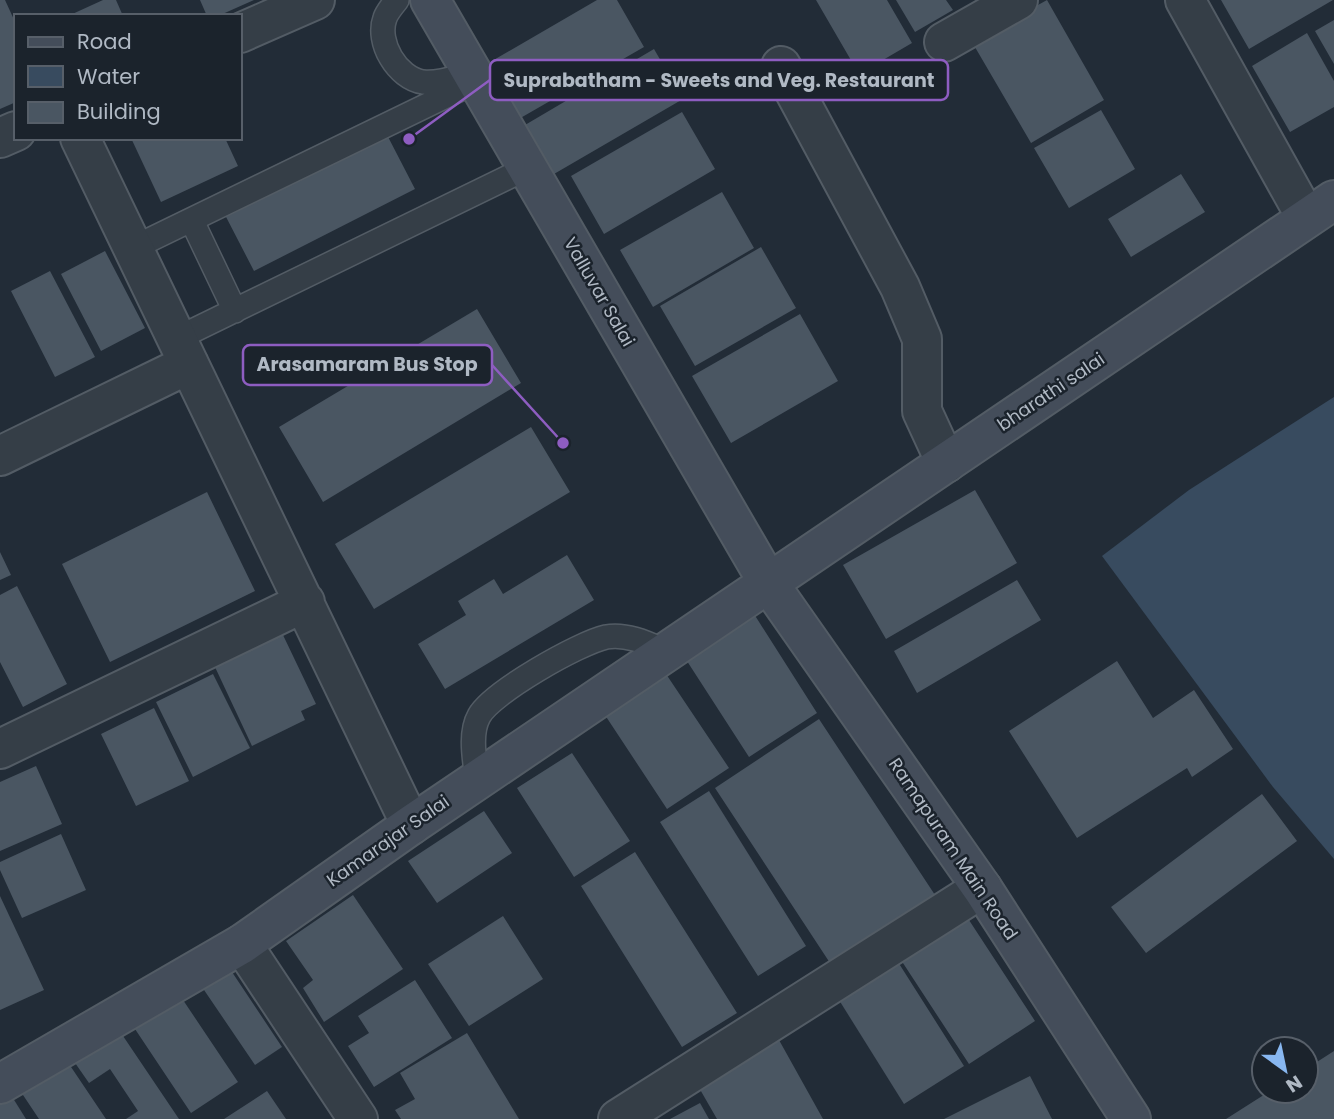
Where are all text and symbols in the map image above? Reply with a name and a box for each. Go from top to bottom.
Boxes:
legend [14,14,242,140]
text: Road [77,27,132,56]
callout: Suprabatham - Sweets and Veg. Restaurant [490,60,948,100]
text: Water [77,62,140,91]
text: Suprabatham - Sweets and Veg. Restaurant [504,67,935,94]
text: Building [77,97,161,126]
street label: Valluvar Salai [558,233,641,351]
callout: Arasamaram Bus Stop [243,345,492,385]
street label: bharathi salai [992,346,1109,437]
text: Arasamaram Bus Stop [256,351,478,378]
street label: Ramapuram Main Road [883,753,1024,945]
street label: Kamarajar Salai [321,789,454,892]
north arrow [1250,1035,1320,1105]
text: N [1281,1069,1307,1099]

